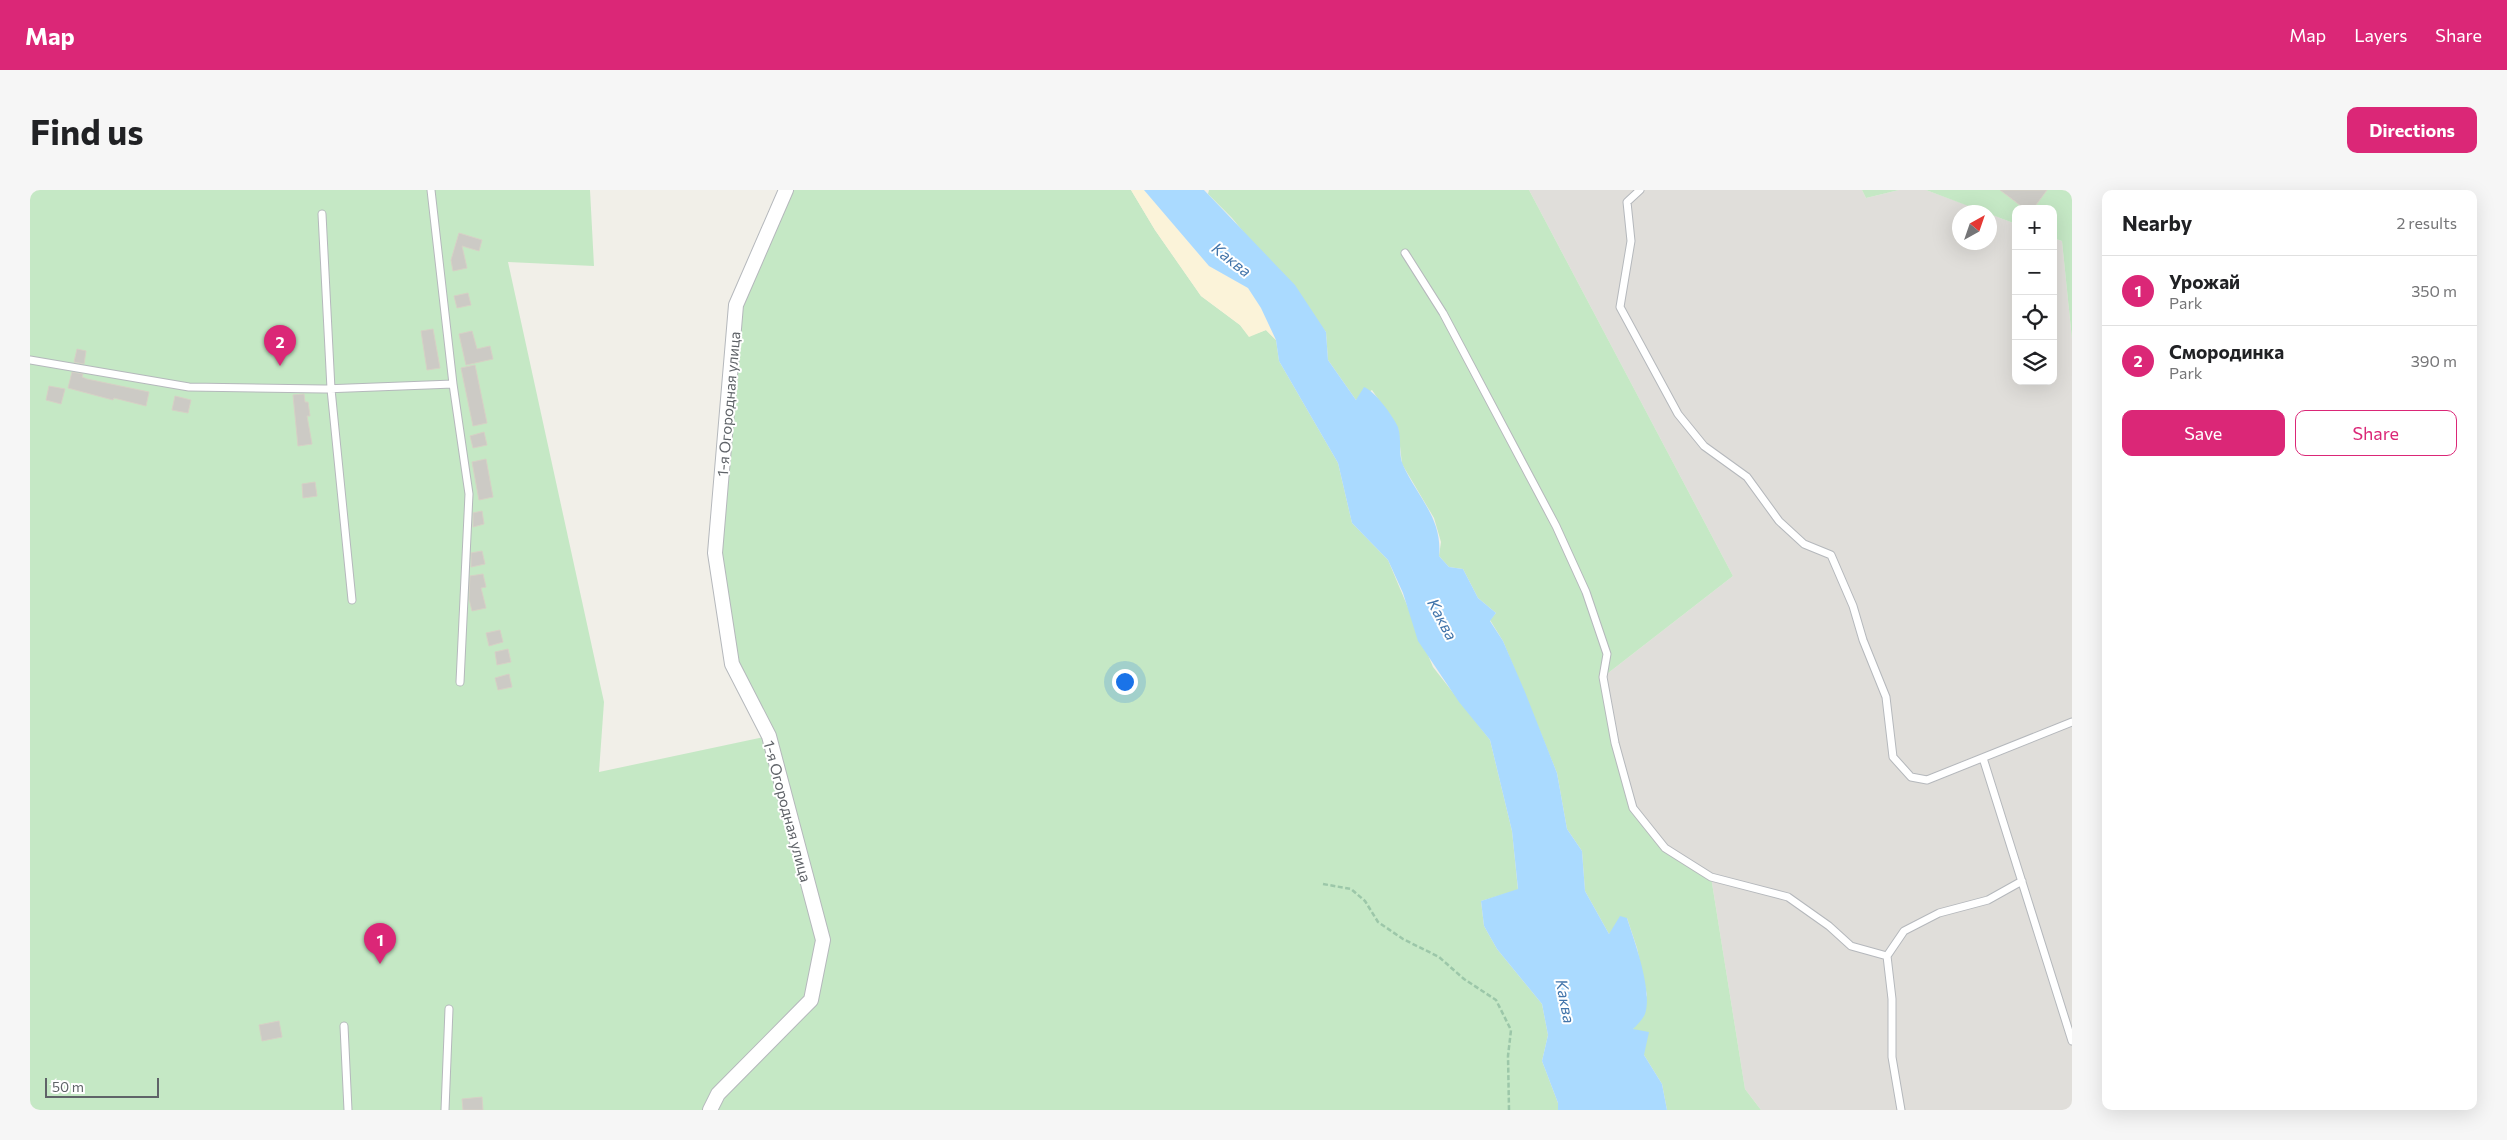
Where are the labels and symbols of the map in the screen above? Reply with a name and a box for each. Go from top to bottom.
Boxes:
north arrow [1952,205,1997,250]
water label: Каква [1209,238,1255,280]
pin: 2 [264,325,296,366]
street label: 1-я Огородная улица [713,331,743,477]
water label: Каква [1424,595,1462,643]
your location [1112,669,1138,695]
street label: 1-я Огородная улица [760,738,816,884]
pin: 1 [364,923,396,964]
water label: Каква [1552,977,1580,1025]
scale bar [45,1075,159,1098]

